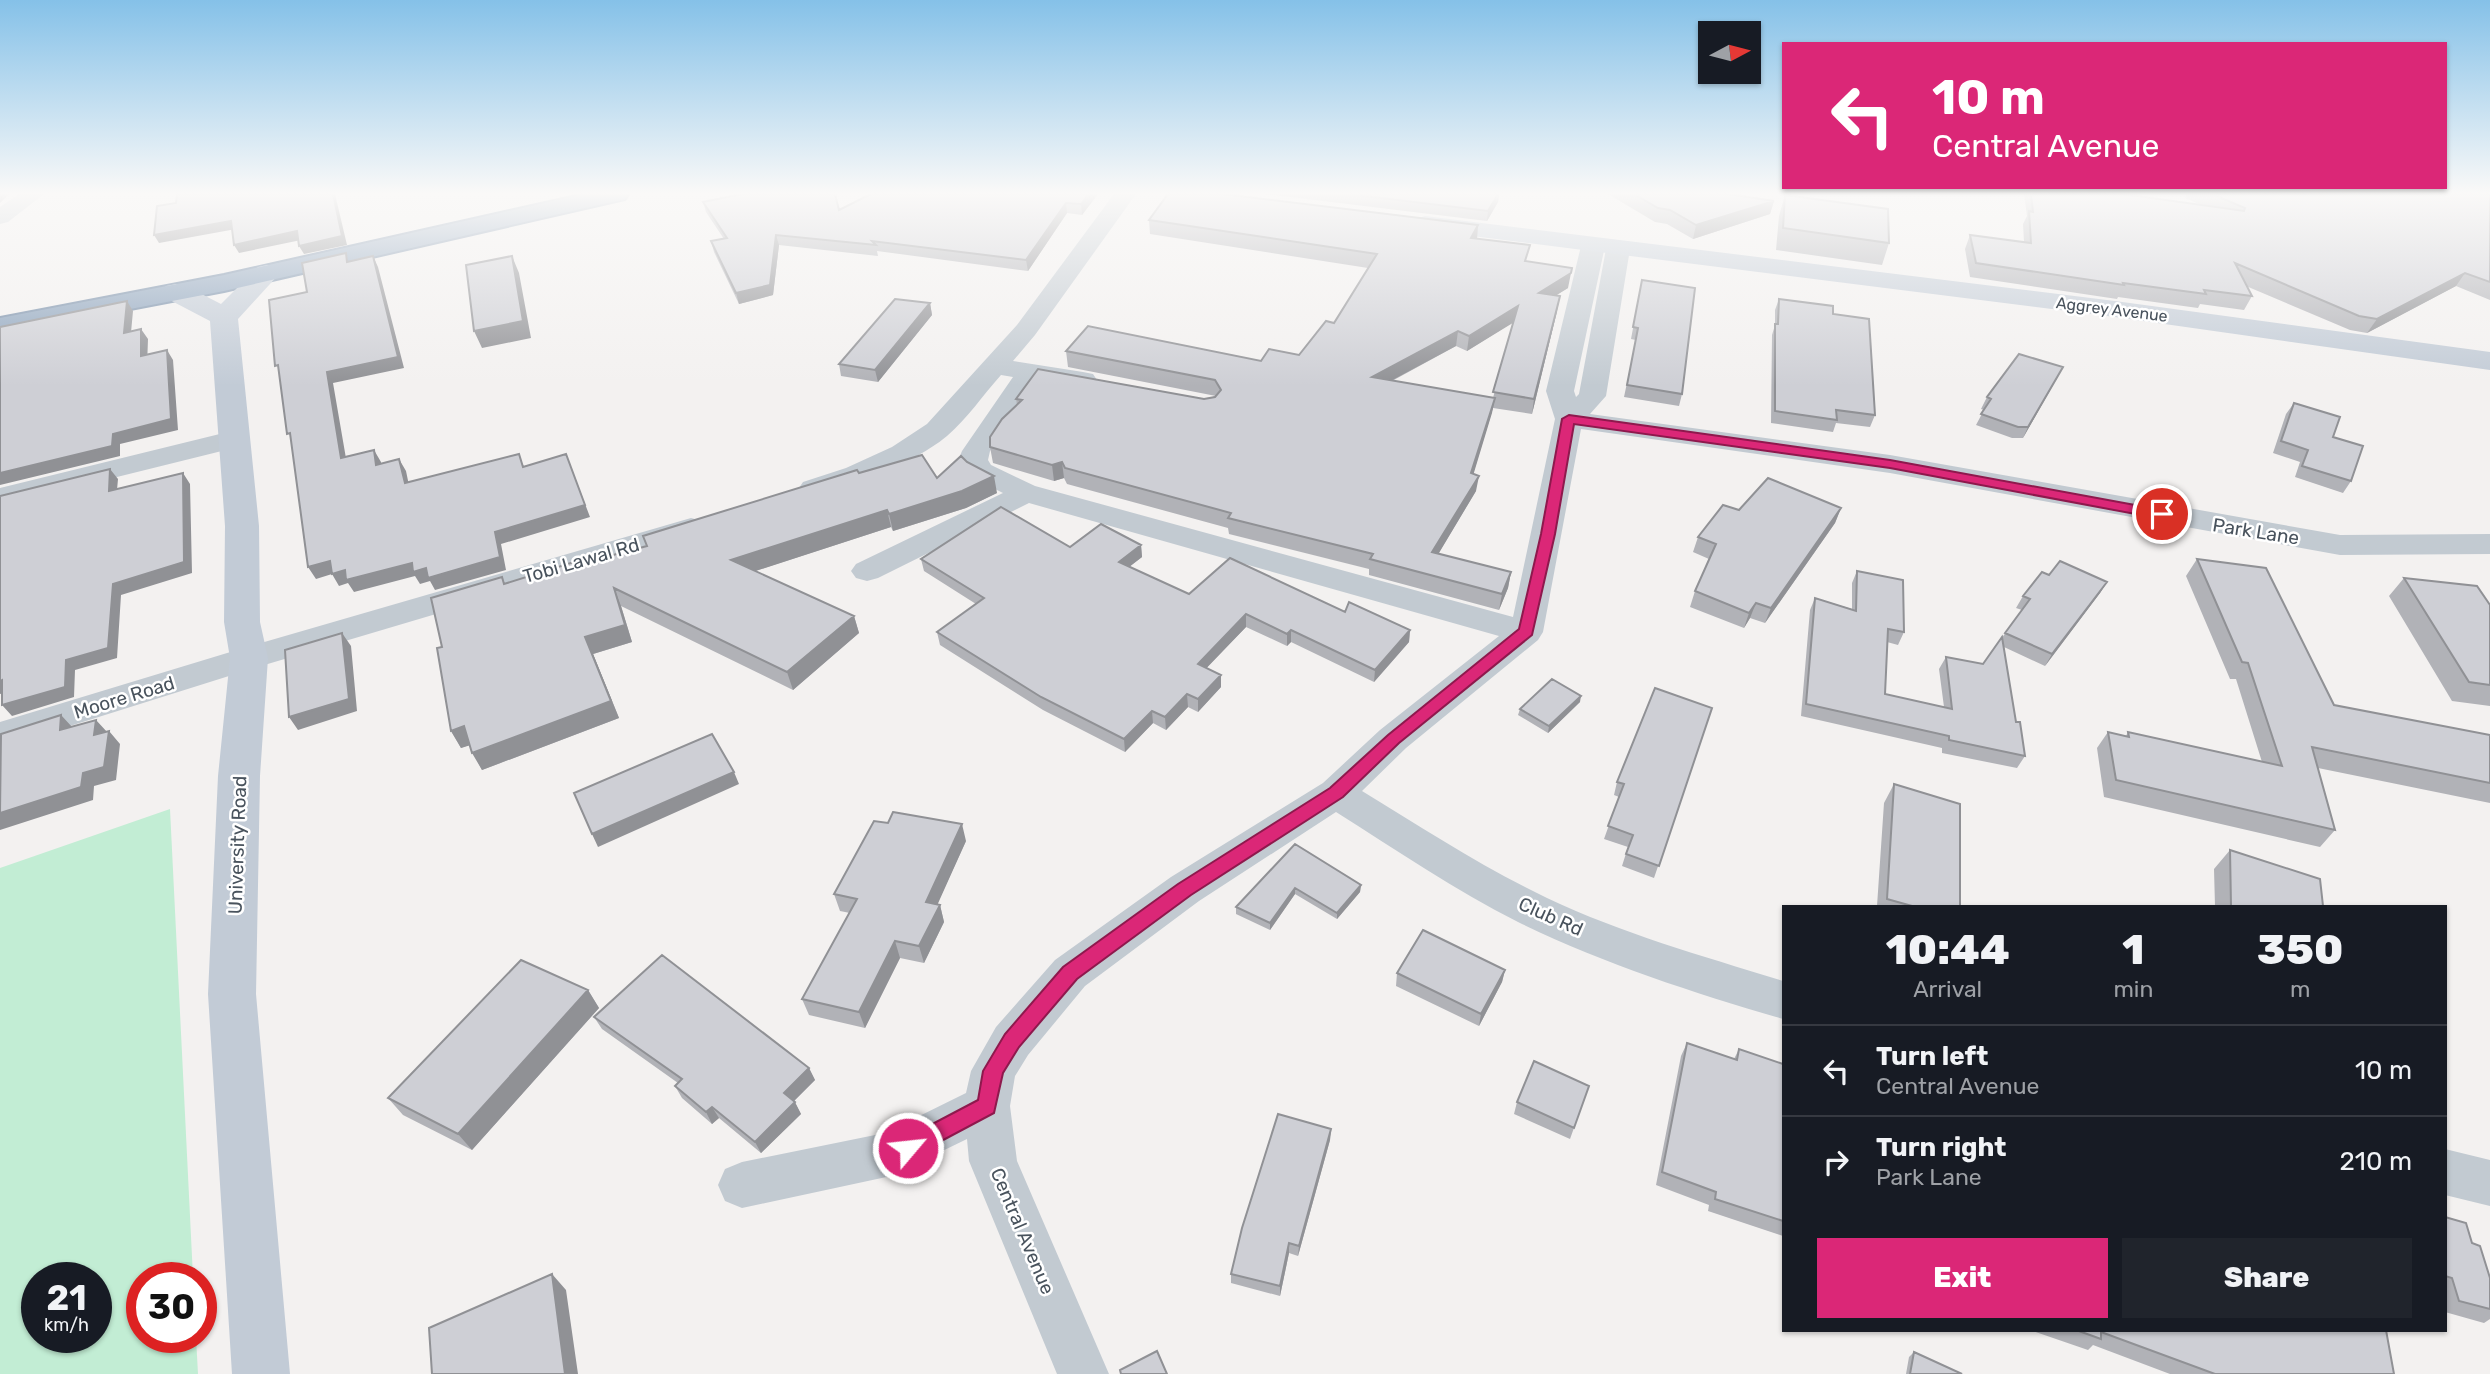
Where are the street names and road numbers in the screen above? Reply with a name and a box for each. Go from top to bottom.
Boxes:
street label: Aggrey Avenue [2055,293,2169,326]
street label: Park Lane [2211,513,2301,550]
street label: Tobi Lawal Rd [520,533,642,588]
street label: Moore Road [71,671,177,724]
street label: University Road [224,775,251,915]
street label: Club Rd [1515,892,1587,941]
street label: Central Avenue [986,1165,1059,1298]

